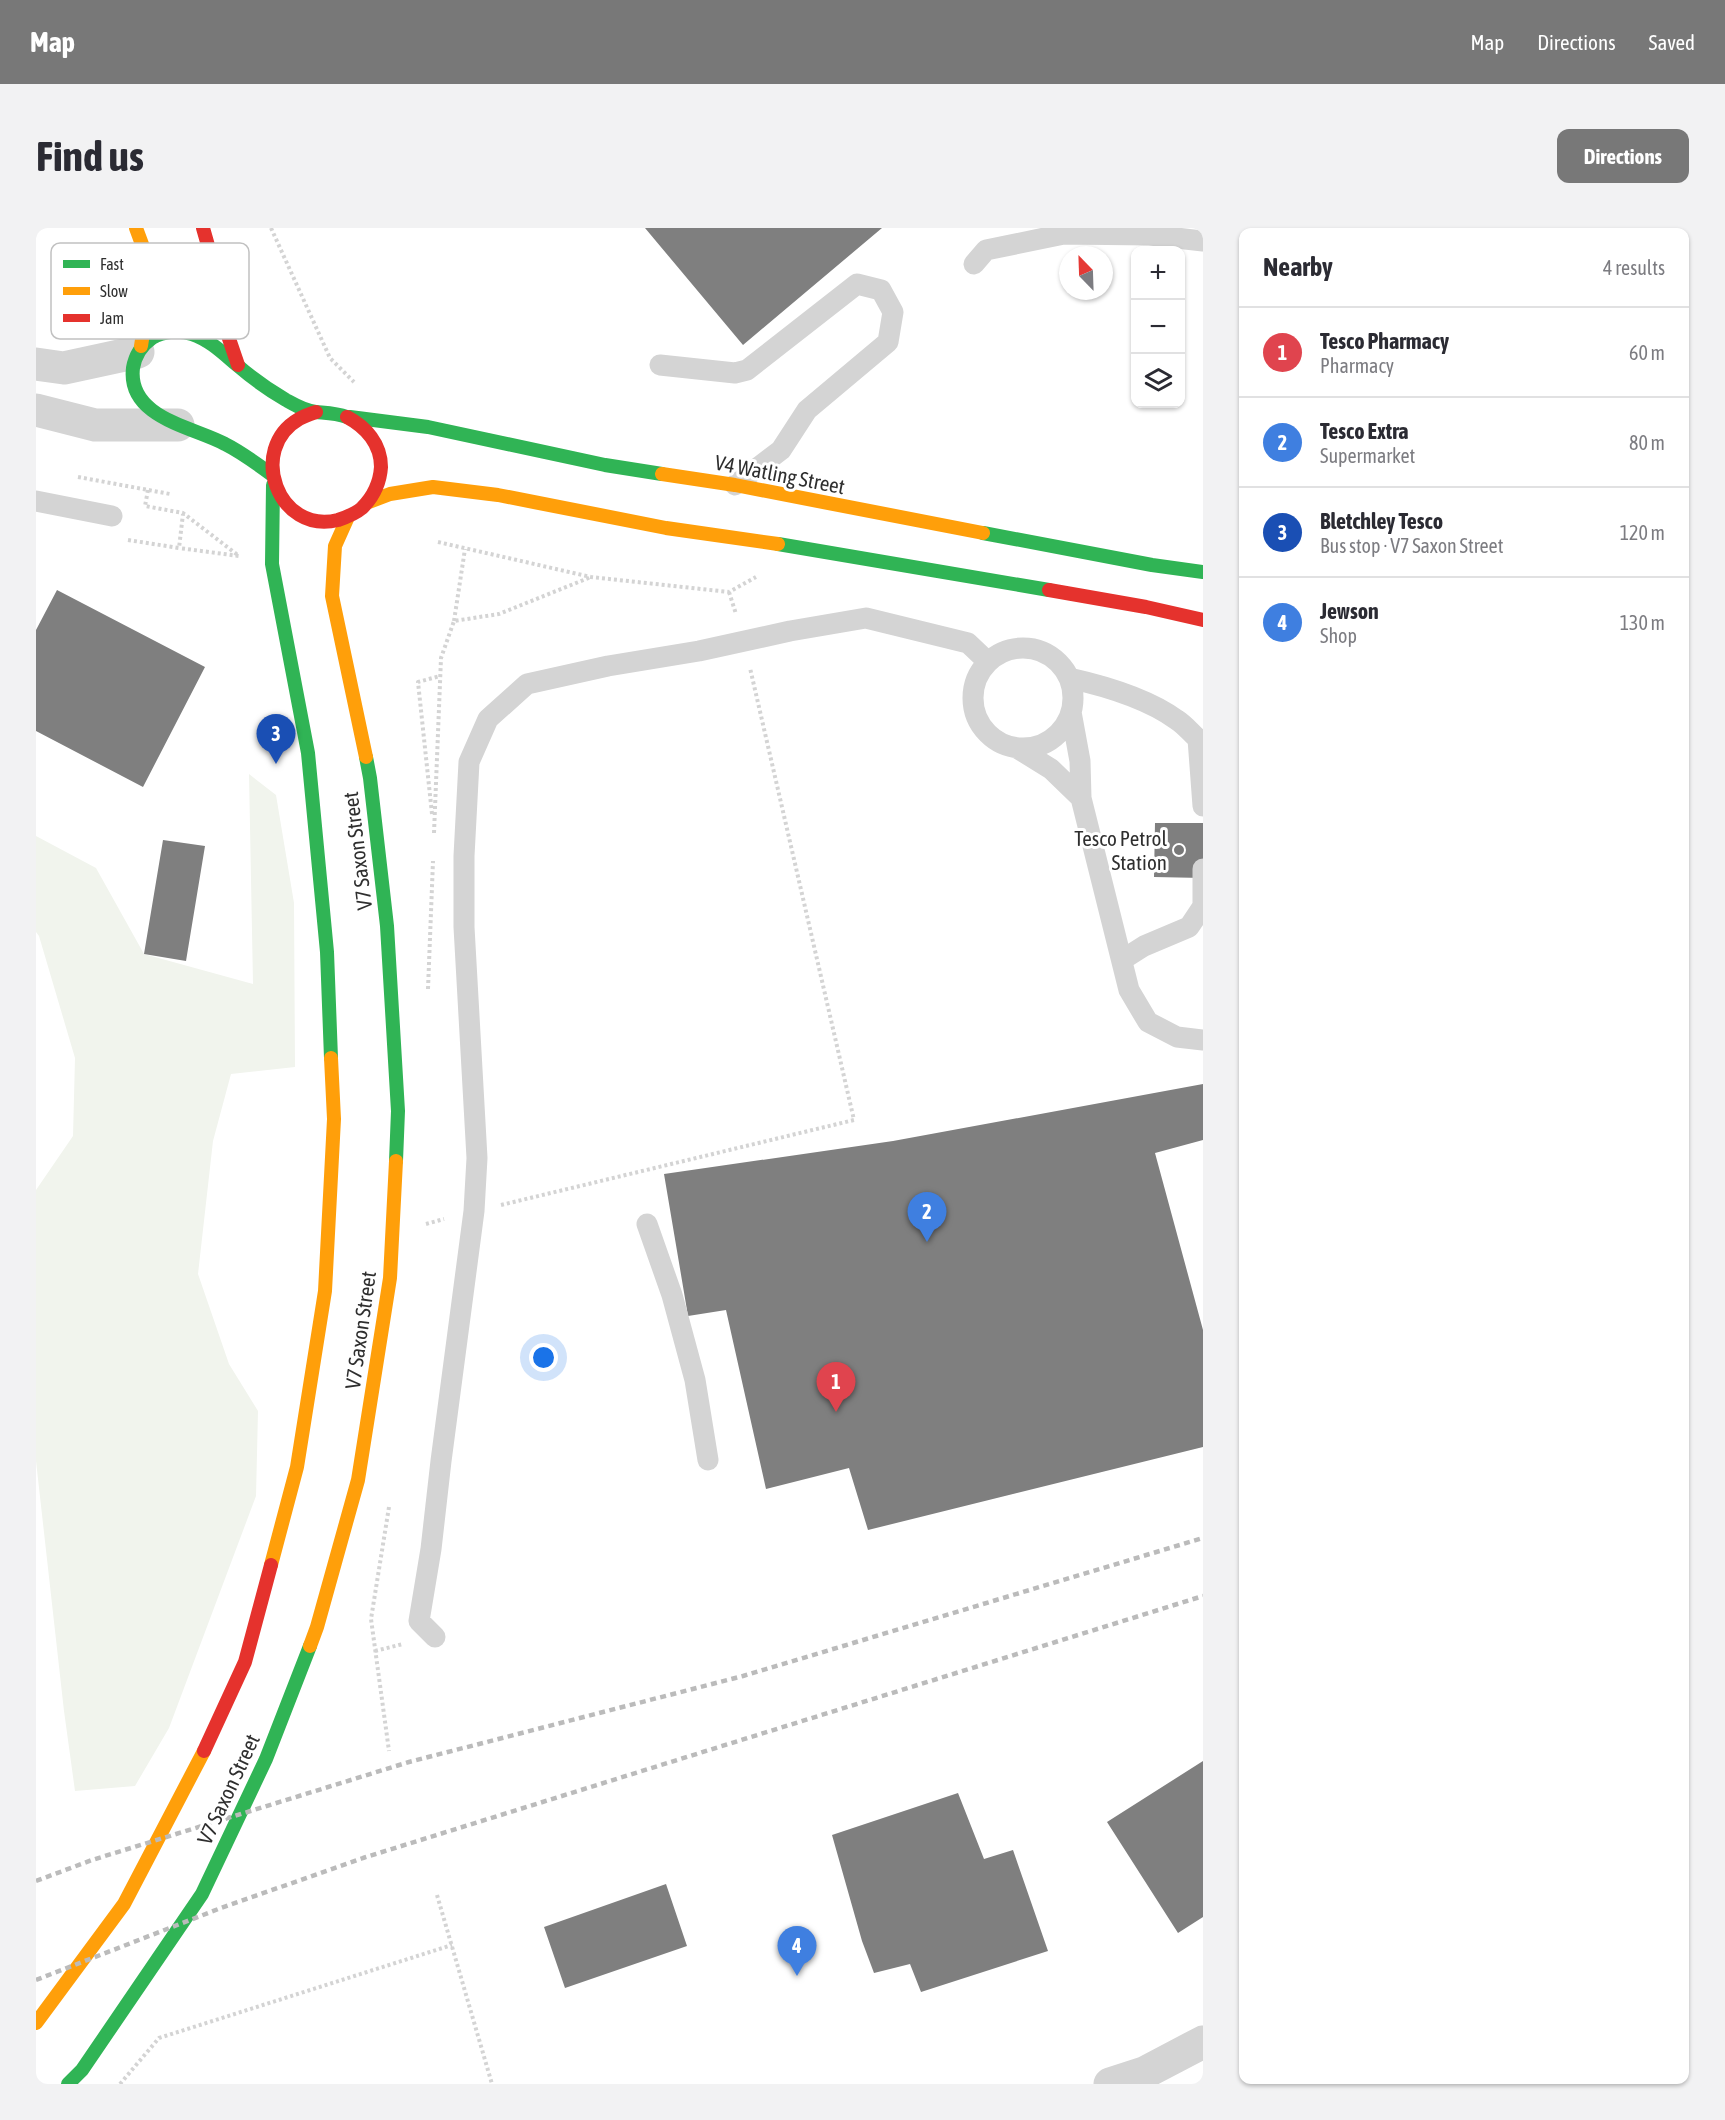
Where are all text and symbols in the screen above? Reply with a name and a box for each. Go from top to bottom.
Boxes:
text: Map [30,26,75,58]
text: Map [1470,30,1504,54]
text: Directions [1537,30,1616,54]
text: Saved [1649,30,1695,54]
button: Directions [1557,129,1689,183]
text: Find us [36,132,144,180]
legend [51,243,249,339]
north arrow [1059,246,1113,300]
map controls [1131,246,1185,408]
button: + [1131,246,1185,300]
text: Nearby [1263,252,1333,282]
text: Fast [100,255,124,273]
text: 4 results [1603,256,1665,279]
text: Slow [100,282,128,300]
button: − [1131,300,1185,354]
text: Jam [100,309,124,327]
text: Tesco Pharmacy [1320,328,1449,354]
text: 1 [1278,341,1287,364]
text: 60 m [1629,341,1665,364]
button: layers [1131,354,1185,408]
text: Pharmacy [1320,354,1394,377]
text: Tesco Extra [1320,418,1408,444]
text: 2 [1278,431,1287,454]
text: 80 m [1629,431,1665,454]
text: Supermarket [1320,444,1415,467]
street label: V4 Watling Street [713,450,847,498]
text: Bletchley Tesco [1320,508,1443,534]
text: 3 [1278,521,1287,544]
text: 120 m [1620,521,1665,544]
text: Bus stop · V7 Saxon Street [1320,534,1503,557]
text: Jewson [1320,598,1379,624]
text: 4 [1278,611,1287,634]
text: 130 m [1620,611,1665,634]
text: Shop [1320,624,1357,647]
pin: 3 [256,714,296,764]
street label: V7 Saxon Street [338,791,376,911]
place label: Tesco Petrol Station [1074,826,1167,874]
marker: Tesco Petrol Station [1172,843,1186,857]
pin: 2 [908,1192,946,1242]
street label: V7 Saxon Street [340,1269,380,1391]
your location [529,1343,558,1372]
pin: 1 [816,1362,856,1412]
street label: V7 Saxon Street [192,1730,264,1848]
pin: 4 [778,1926,816,1976]

